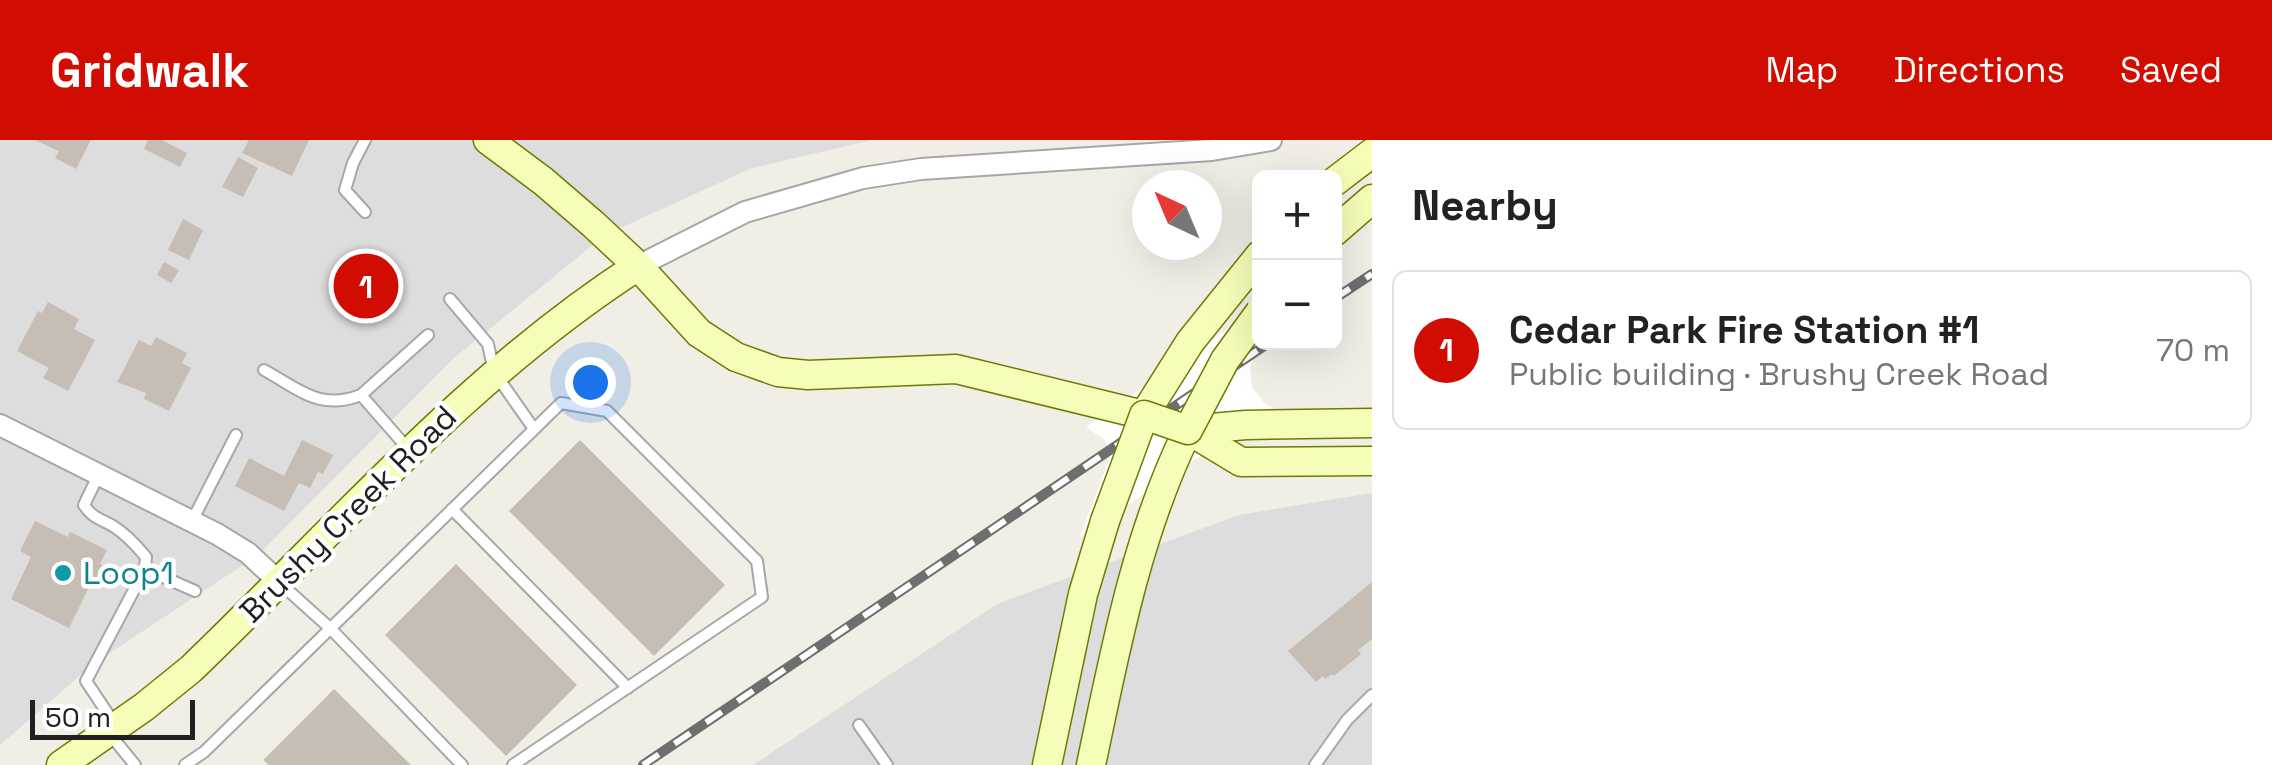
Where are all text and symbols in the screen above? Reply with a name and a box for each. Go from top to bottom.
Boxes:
text: Gridwalk [50,40,249,101]
text: Map [1765,48,1838,92]
text: Directions [1893,48,2065,92]
text: Saved [2120,48,2222,92]
north arrow [1132,170,1222,260]
map controls [1252,170,1342,350]
button: + [1252,170,1342,260]
text: Nearby [1412,179,1558,232]
pin: 1 [334,248,398,324]
button: − [1252,260,1342,350]
text: Cedar Park Fire Station #1 [1509,306,1979,354]
text: 1 [1439,330,1454,370]
text: 70 m [2156,330,2230,370]
text: Public building · Brushy Creek Road [1509,354,2049,394]
your location [565,357,616,408]
street label: Brushy Creek Road [231,397,465,631]
place label: Loop1 [83,553,174,593]
marker: Loop1 [52,562,74,584]
scale bar [30,695,195,740]
text: 50 m [45,699,111,735]

